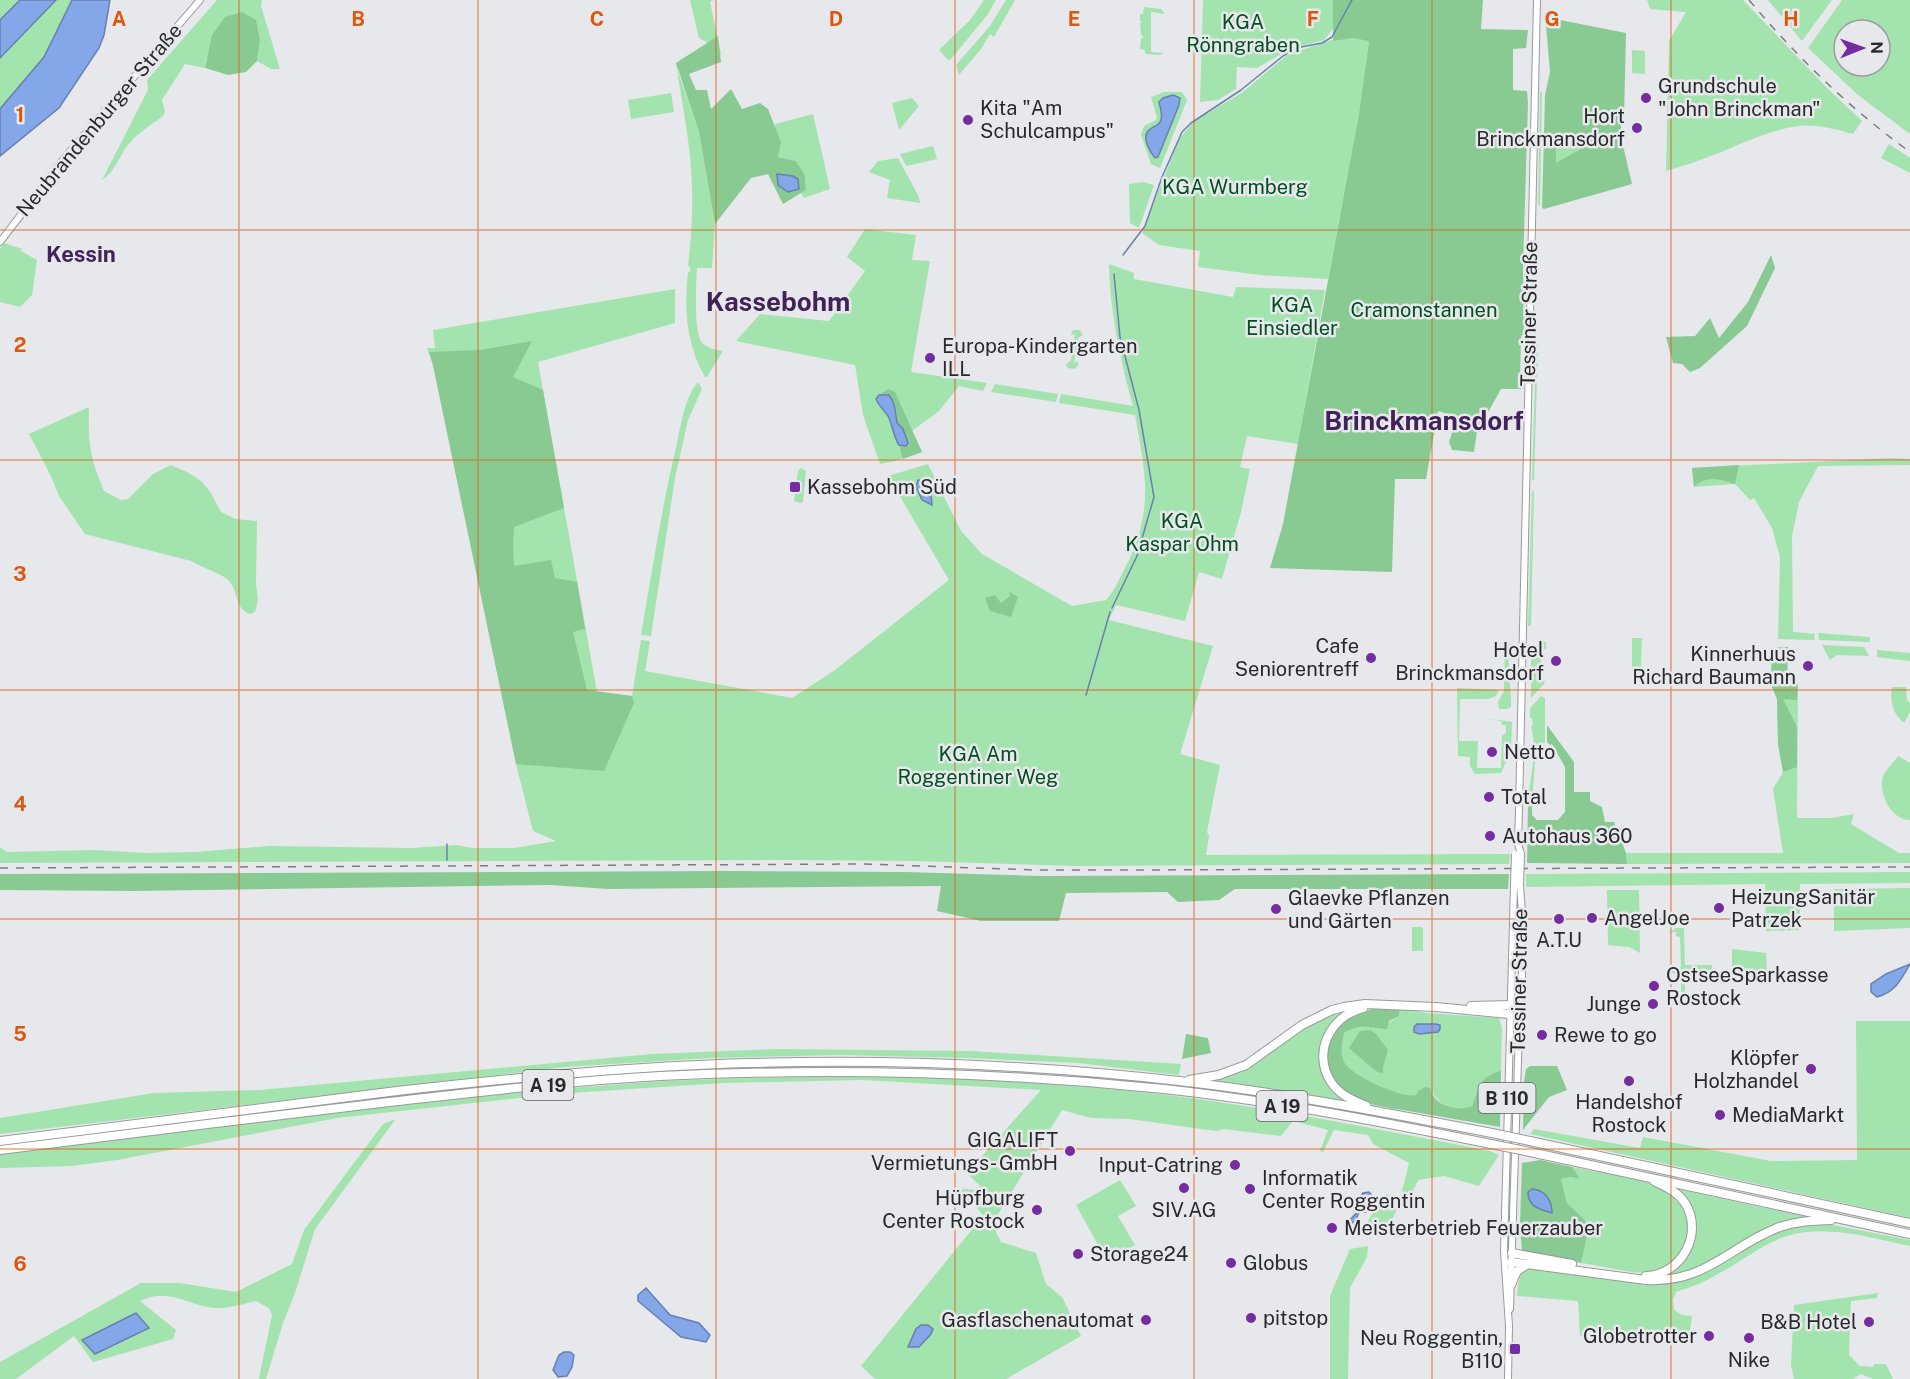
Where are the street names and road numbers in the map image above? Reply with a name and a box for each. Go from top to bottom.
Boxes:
street label: Neubrandenburger Straße [11,19,187,221]
street label: Tessiner Straße [1516,241,1542,387]
street label: Tessiner Straße [1506,908,1532,1054]
road number: A 19 [522,1070,574,1100]
road number: B 110 [1478,1083,1536,1113]
road number: A 19 [1256,1091,1308,1121]

